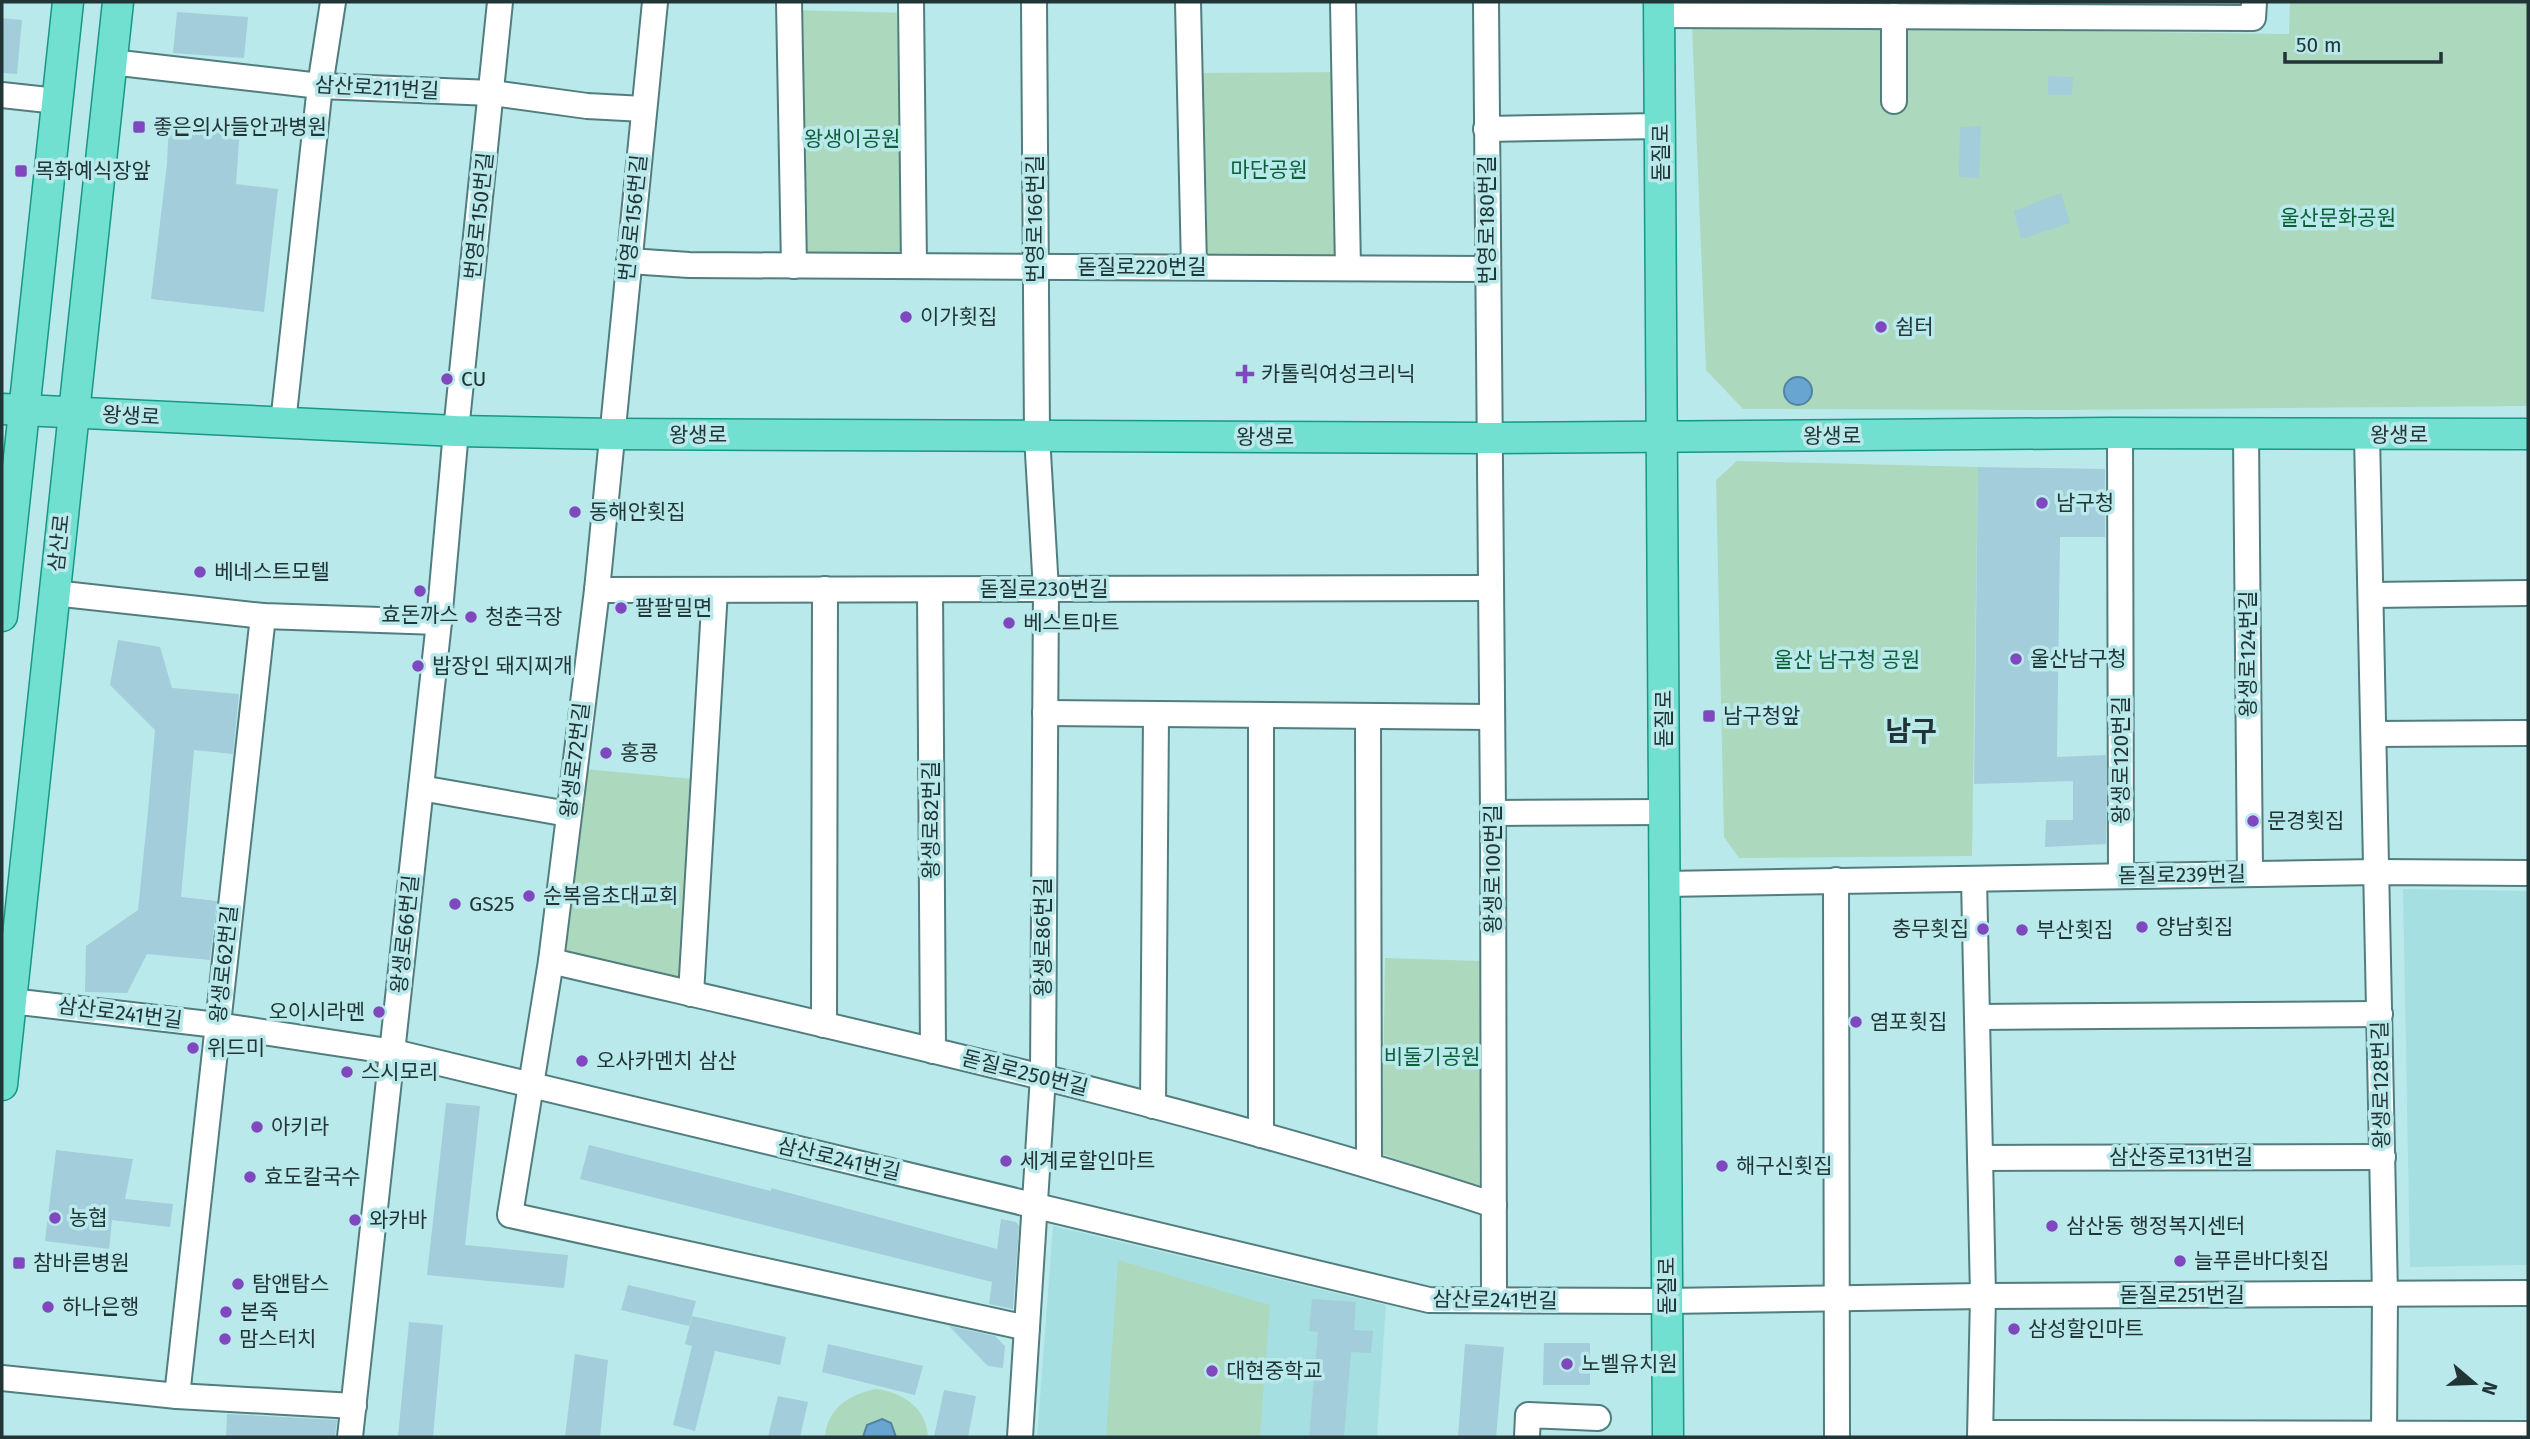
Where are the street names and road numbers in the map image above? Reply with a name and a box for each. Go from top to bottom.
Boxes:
street label: 삼산로211번길 [314,72,440,104]
street label: 돋질로 [1648,124,1674,182]
street label: 번영로150번길 [459,151,499,281]
street label: 번영로156번길 [613,153,653,283]
street label: 번영로166번길 [1022,155,1048,283]
street label: 번영로180번길 [1474,156,1500,284]
street label: 돋질로220번길 [1077,254,1207,280]
street label: 왕생로 [101,402,161,430]
street label: 왕생로 [669,422,727,448]
street label: 왕생로 [2370,422,2428,448]
street label: 왕생로 [1803,423,1861,449]
street label: 왕생로 [1236,424,1294,450]
street label: 삼산로 [43,513,75,573]
street label: 돋질로230번길 [979,576,1109,602]
street label: 왕생로124번길 [2235,591,2261,717]
street label: 돋질로 [1651,690,1677,748]
street label: 왕생로120번길 [2108,696,2134,824]
street label: 왕생로72번길 [555,701,595,819]
street label: 왕생로82번길 [918,761,944,879]
street label: 왕생로100번길 [1480,804,1506,934]
street label: 돋질로239번길 [2118,861,2246,889]
street label: 왕생로66번길 [386,873,424,995]
street label: 왕생로86번길 [1030,877,1056,997]
street label: 왕생로62번길 [205,904,243,1024]
street label: 삼산로241번길 [56,992,184,1034]
street label: 왕생로128번길 [2367,1021,2395,1149]
street label: 돋질로250번길 [959,1045,1091,1101]
street label: 삼산로241번길 [775,1132,903,1186]
street label: 삼산중로131번길 [2109,1144,2253,1170]
street label: 돋질로 [1654,1257,1680,1315]
street label: 돋질로251번길 [2119,1282,2245,1308]
street label: 삼산로241번길 [1432,1286,1558,1314]

